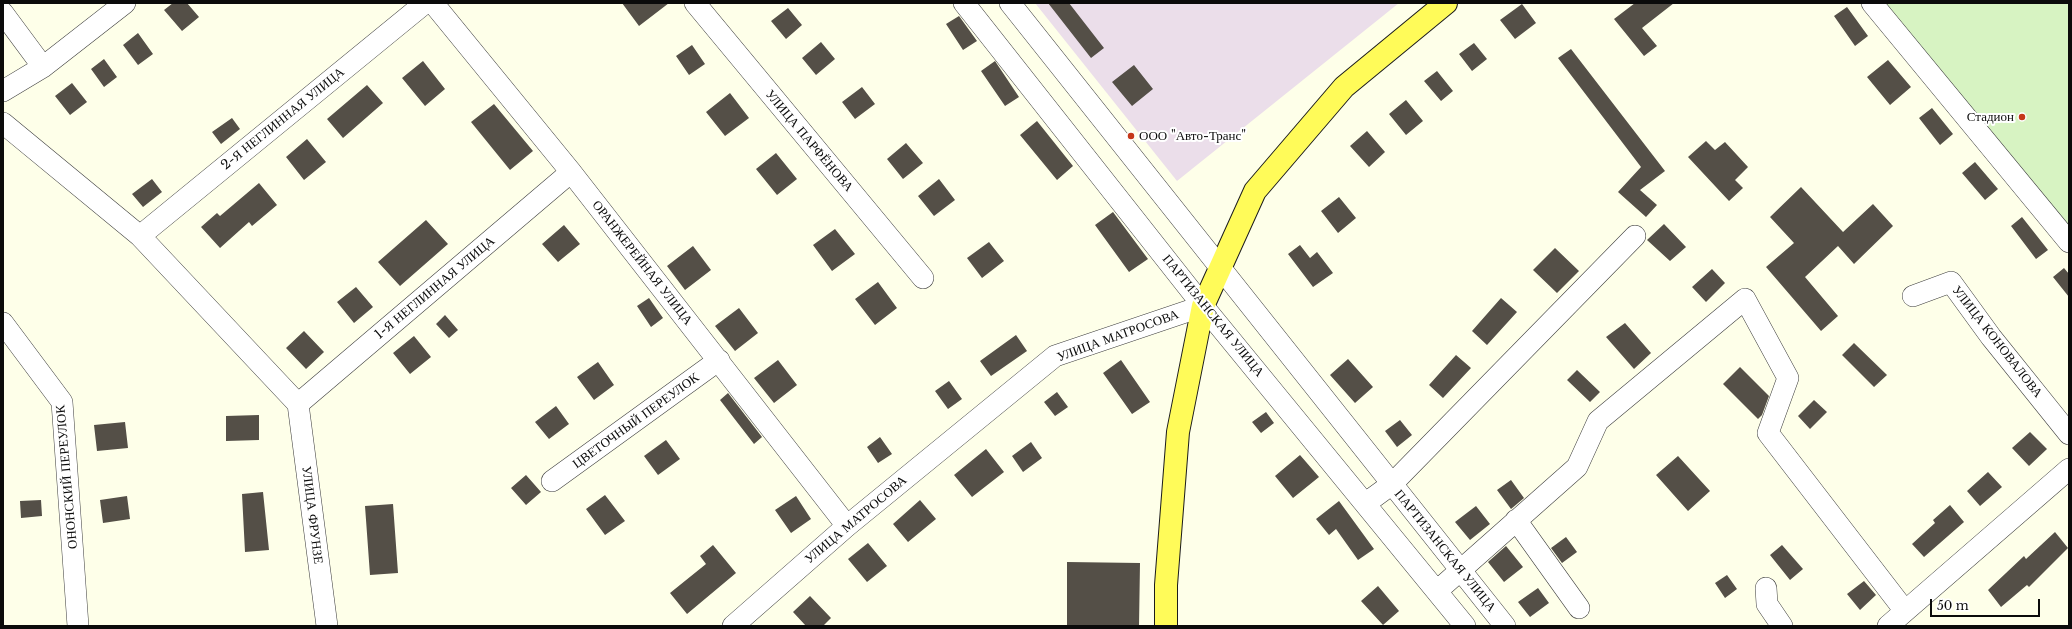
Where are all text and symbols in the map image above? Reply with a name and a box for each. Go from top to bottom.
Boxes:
street label: 2-Я НЕГЛИННАЯ УЛИЦА [218,65,348,173]
street label: УЛИЦА ПАРФЁНОВА [762,87,856,195]
place label: Стадион [1967,109,2014,125]
marker: Стадион [2017,112,2027,122]
place label: ООО "Авто-Транс" [1139,128,1246,144]
marker: ООО "Авто-Транс" [1126,131,1136,141]
street label: ОРАНЖЕРЕЙНАЯ УЛИЦА [589,198,695,328]
street label: 1-Я НЕГЛИННАЯ УЛИЦА [372,233,498,343]
street label: ПАРТИЗАНСКАЯ УЛИЦА [1159,252,1267,380]
street label: УЛИЦА КОНОВАЛОВА [1948,283,2046,401]
street label: УЛИЦА МАТРОСОВА [1055,307,1181,365]
street label: ЦВЕТОЧНЫЙ ПЕРЕУЛОК [570,370,702,472]
street label: ОНОНСКИЙ ПЕРЕУЛОК [53,404,81,550]
street label: УЛИЦА ФРУНЗЕ [298,465,326,565]
street label: УЛИЦА МАТРОСОВА [802,473,910,567]
street label: ПАРТИЗАНСКАЯ УЛИЦА [1391,487,1499,615]
scale bar [1932,591,2042,617]
text: 50 m [1937,598,1969,613]

